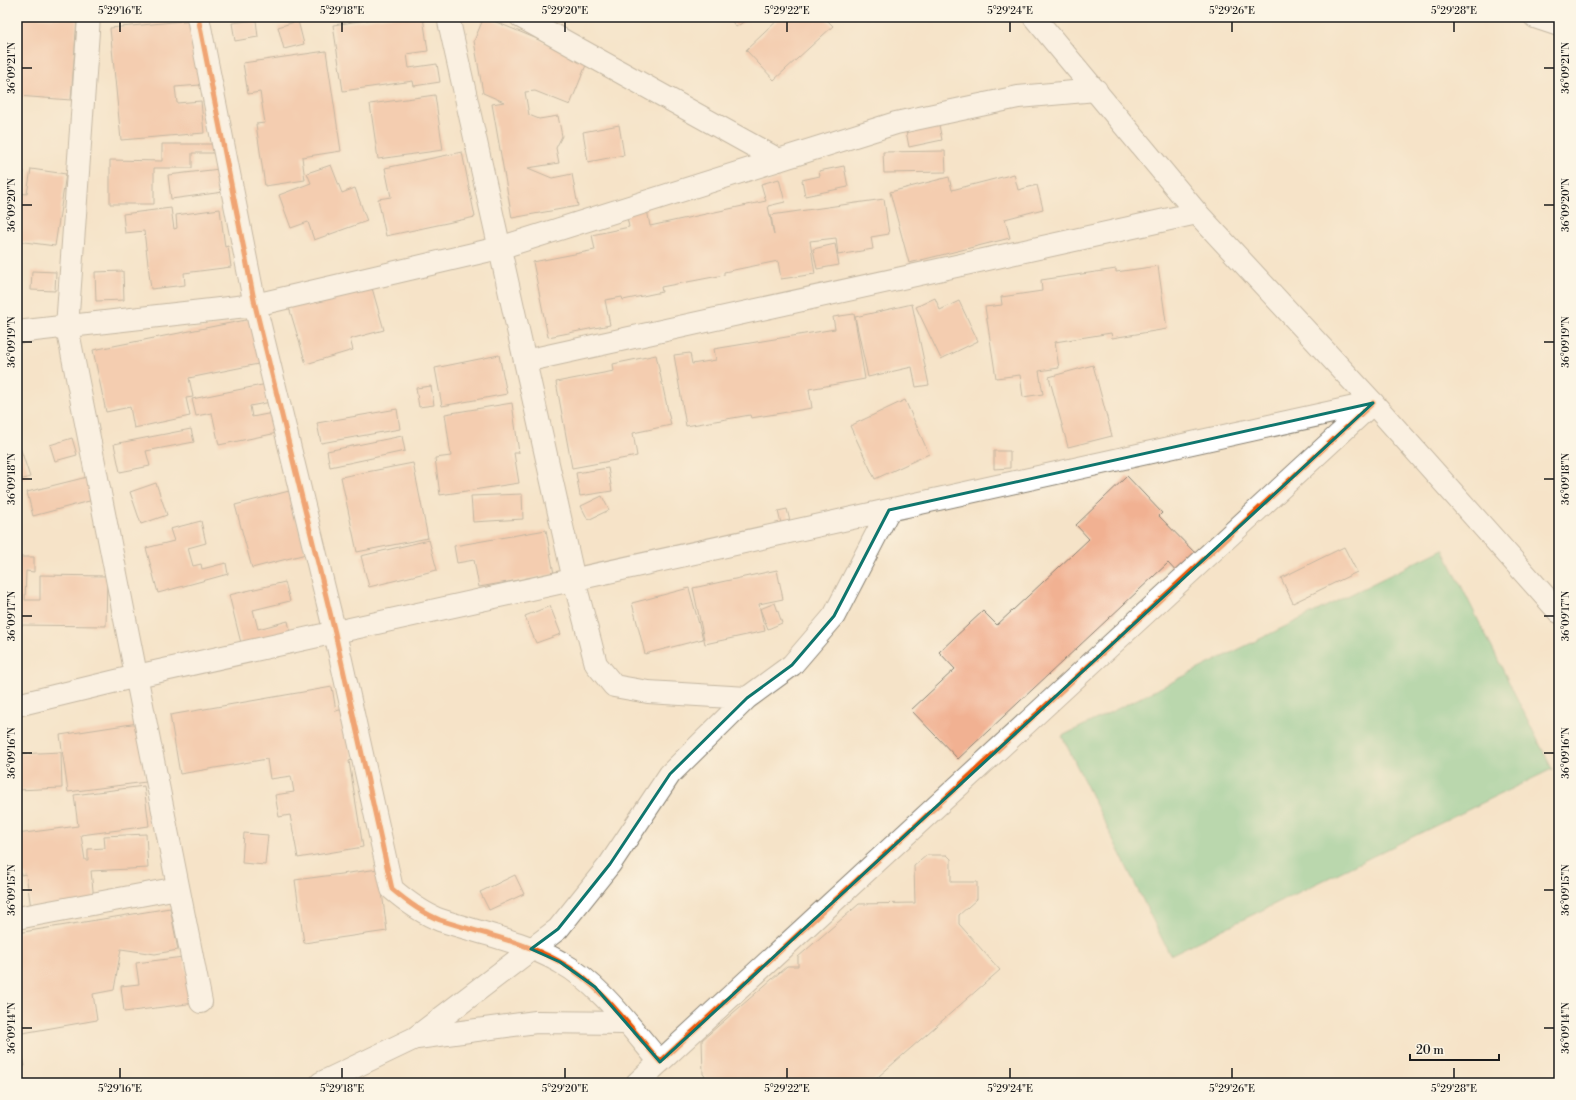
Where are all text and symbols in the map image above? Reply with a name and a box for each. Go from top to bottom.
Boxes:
text: 5°29'16"E [98,5,142,17]
text: 5°29'18"E [320,5,364,17]
text: 5°29'20"E [542,5,588,17]
text: 5°29'22"E [764,5,810,17]
text: 5°29'24"E [987,5,1033,17]
text: 5°29'26"E [1209,5,1255,17]
text: 5°29'28"E [1431,5,1477,17]
text: 36°09'21"N [6,42,18,94]
text: 36°09'21"N [1560,42,1572,94]
text: 36°09'20"N [6,178,18,232]
text: 36°09'20"N [1560,178,1572,232]
text: 36°09'19"N [6,316,18,368]
text: 36°09'19"N [1560,316,1572,368]
text: 36°09'18"N [6,453,18,505]
text: 36°09'18"N [1560,453,1572,505]
text: 36°09'17"N [6,590,18,641]
text: 36°09'17"N [1560,590,1572,641]
text: 36°09'16"N [6,727,18,779]
text: 36°09'16"N [1560,727,1572,779]
text: 36°09'15"N [6,864,18,916]
text: 36°09'15"N [1560,864,1572,916]
text: 36°09'14"N [6,1002,18,1054]
text: 36°09'14"N [1560,1002,1572,1054]
scale bar [1410,1036,1499,1062]
text: 20 m [1416,1043,1444,1058]
text: 5°29'16"E [98,1083,142,1095]
text: 5°29'18"E [320,1083,364,1095]
text: 5°29'20"E [542,1083,588,1095]
text: 5°29'22"E [764,1083,810,1095]
text: 5°29'24"E [987,1083,1033,1095]
text: 5°29'26"E [1209,1083,1255,1095]
text: 5°29'28"E [1431,1083,1477,1095]

